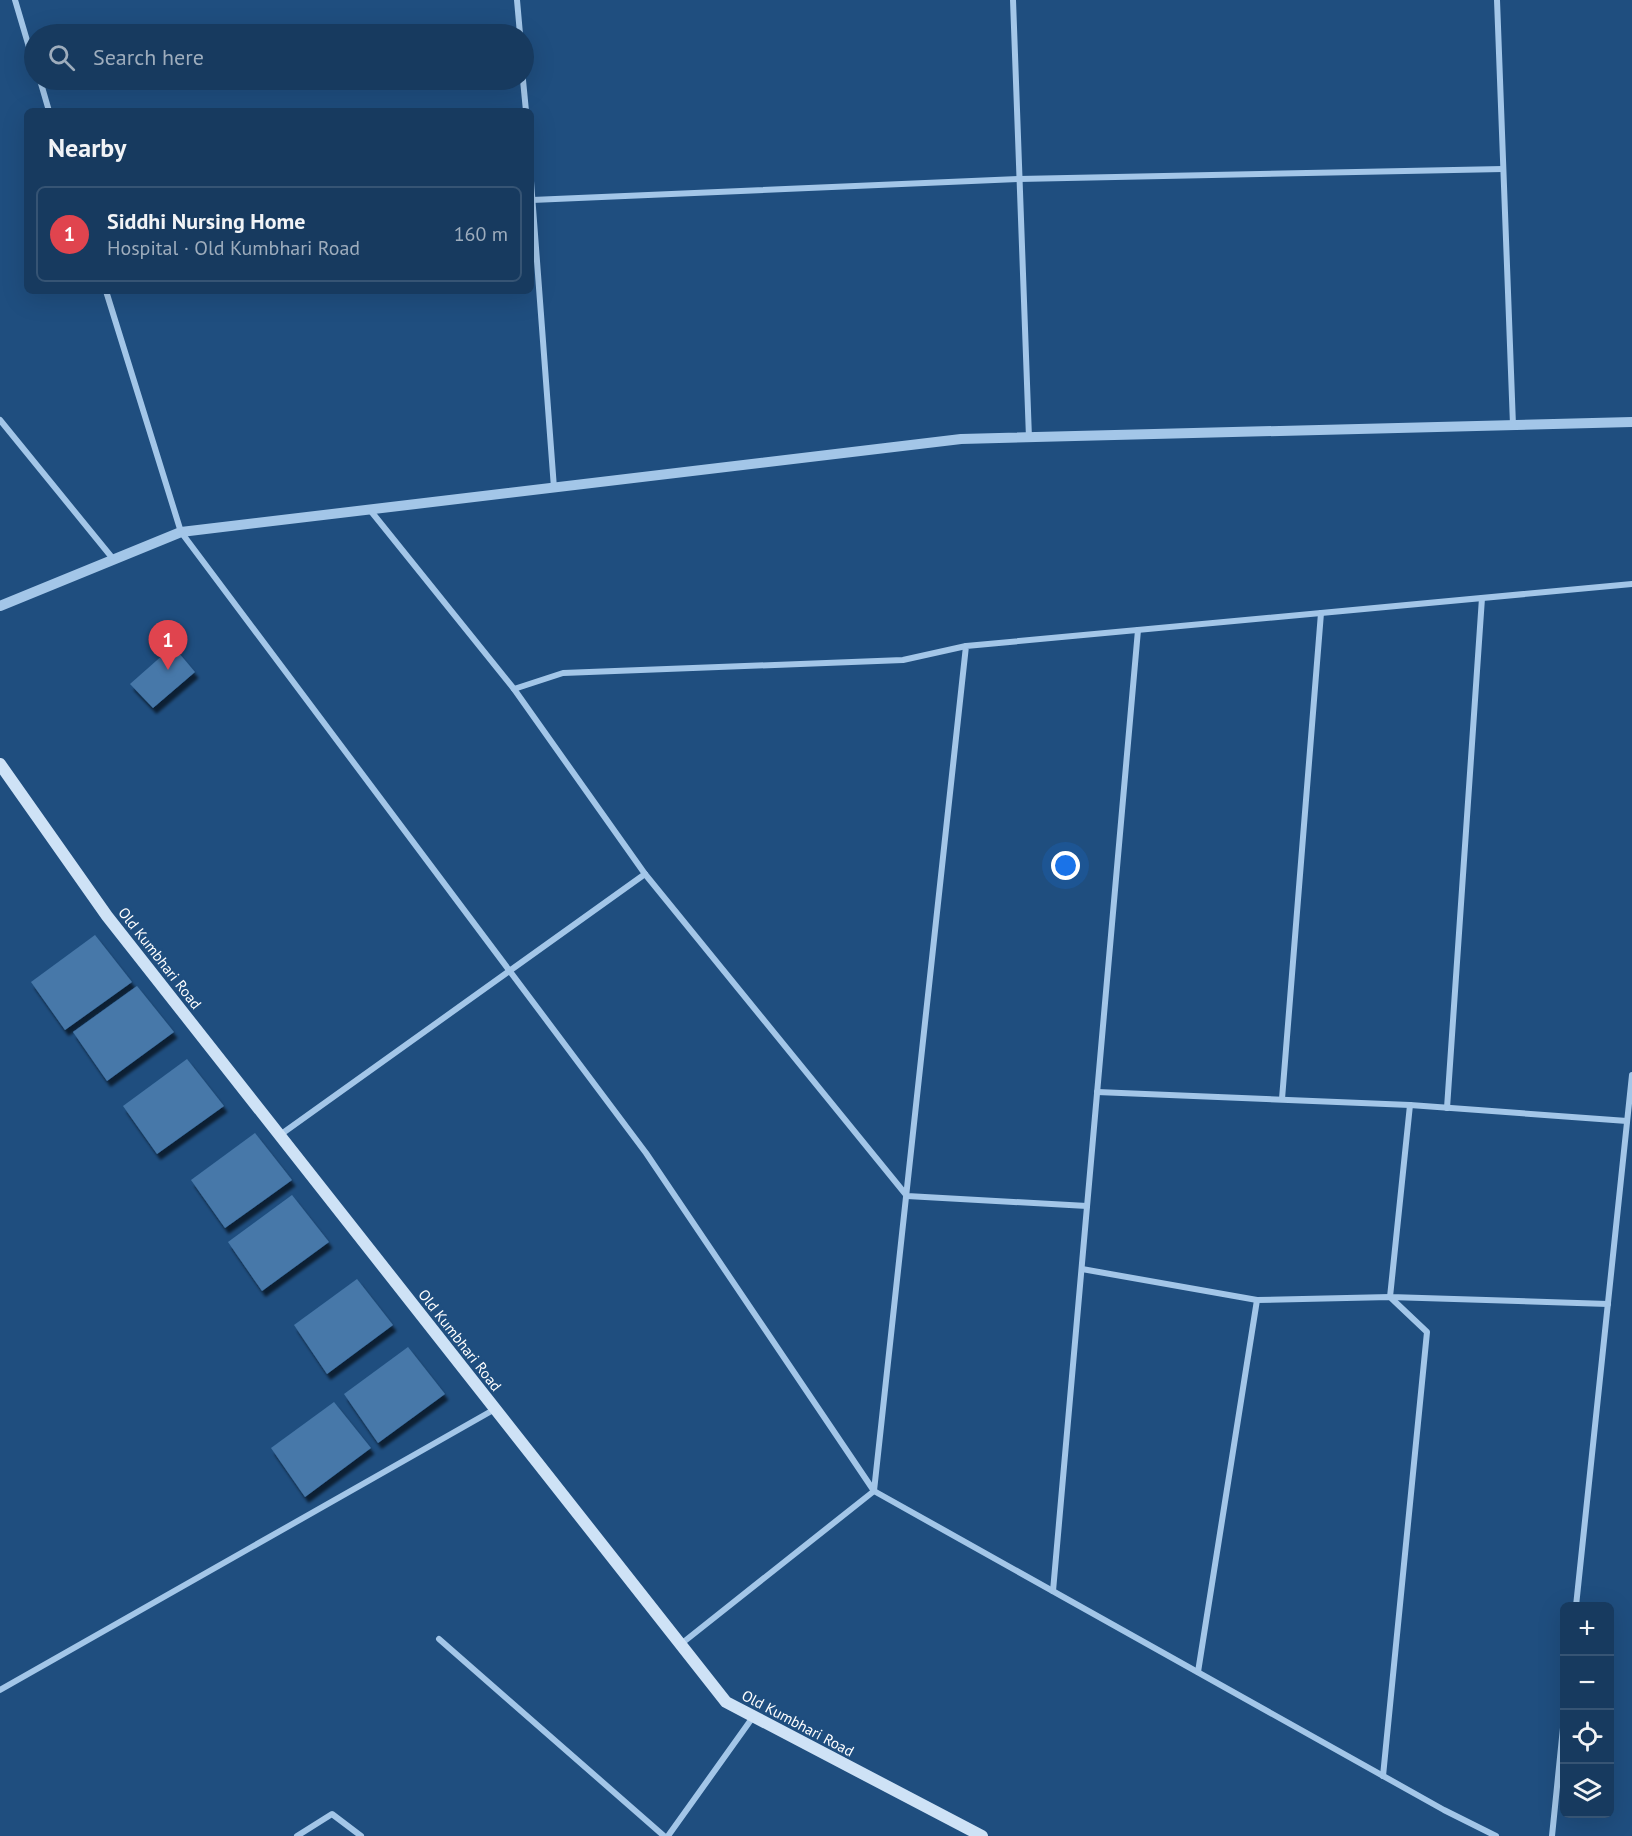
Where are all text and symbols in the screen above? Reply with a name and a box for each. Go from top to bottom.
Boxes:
search box [24,24,534,90]
icon: search [45,41,78,74]
text: Search here [93,43,204,71]
text: Nearby [48,131,126,164]
text: Siddhi Nursing Home [107,207,305,235]
text: 1 [64,221,75,247]
text: 160 m [454,221,508,247]
text: Hospital · Old Kumbhari Road [107,235,360,261]
pin: 1 [148,620,188,670]
your location [1051,851,1080,880]
street label: Old Kumbhari Road [114,903,206,1013]
street label: Old Kumbhari Road [414,1285,506,1395]
map controls [1560,1602,1614,1818]
button: + [1560,1602,1614,1656]
button: − [1560,1656,1614,1710]
street label: Old Kumbhari Road [739,1685,857,1761]
button: locate [1560,1710,1614,1764]
button: layers [1560,1764,1614,1818]

